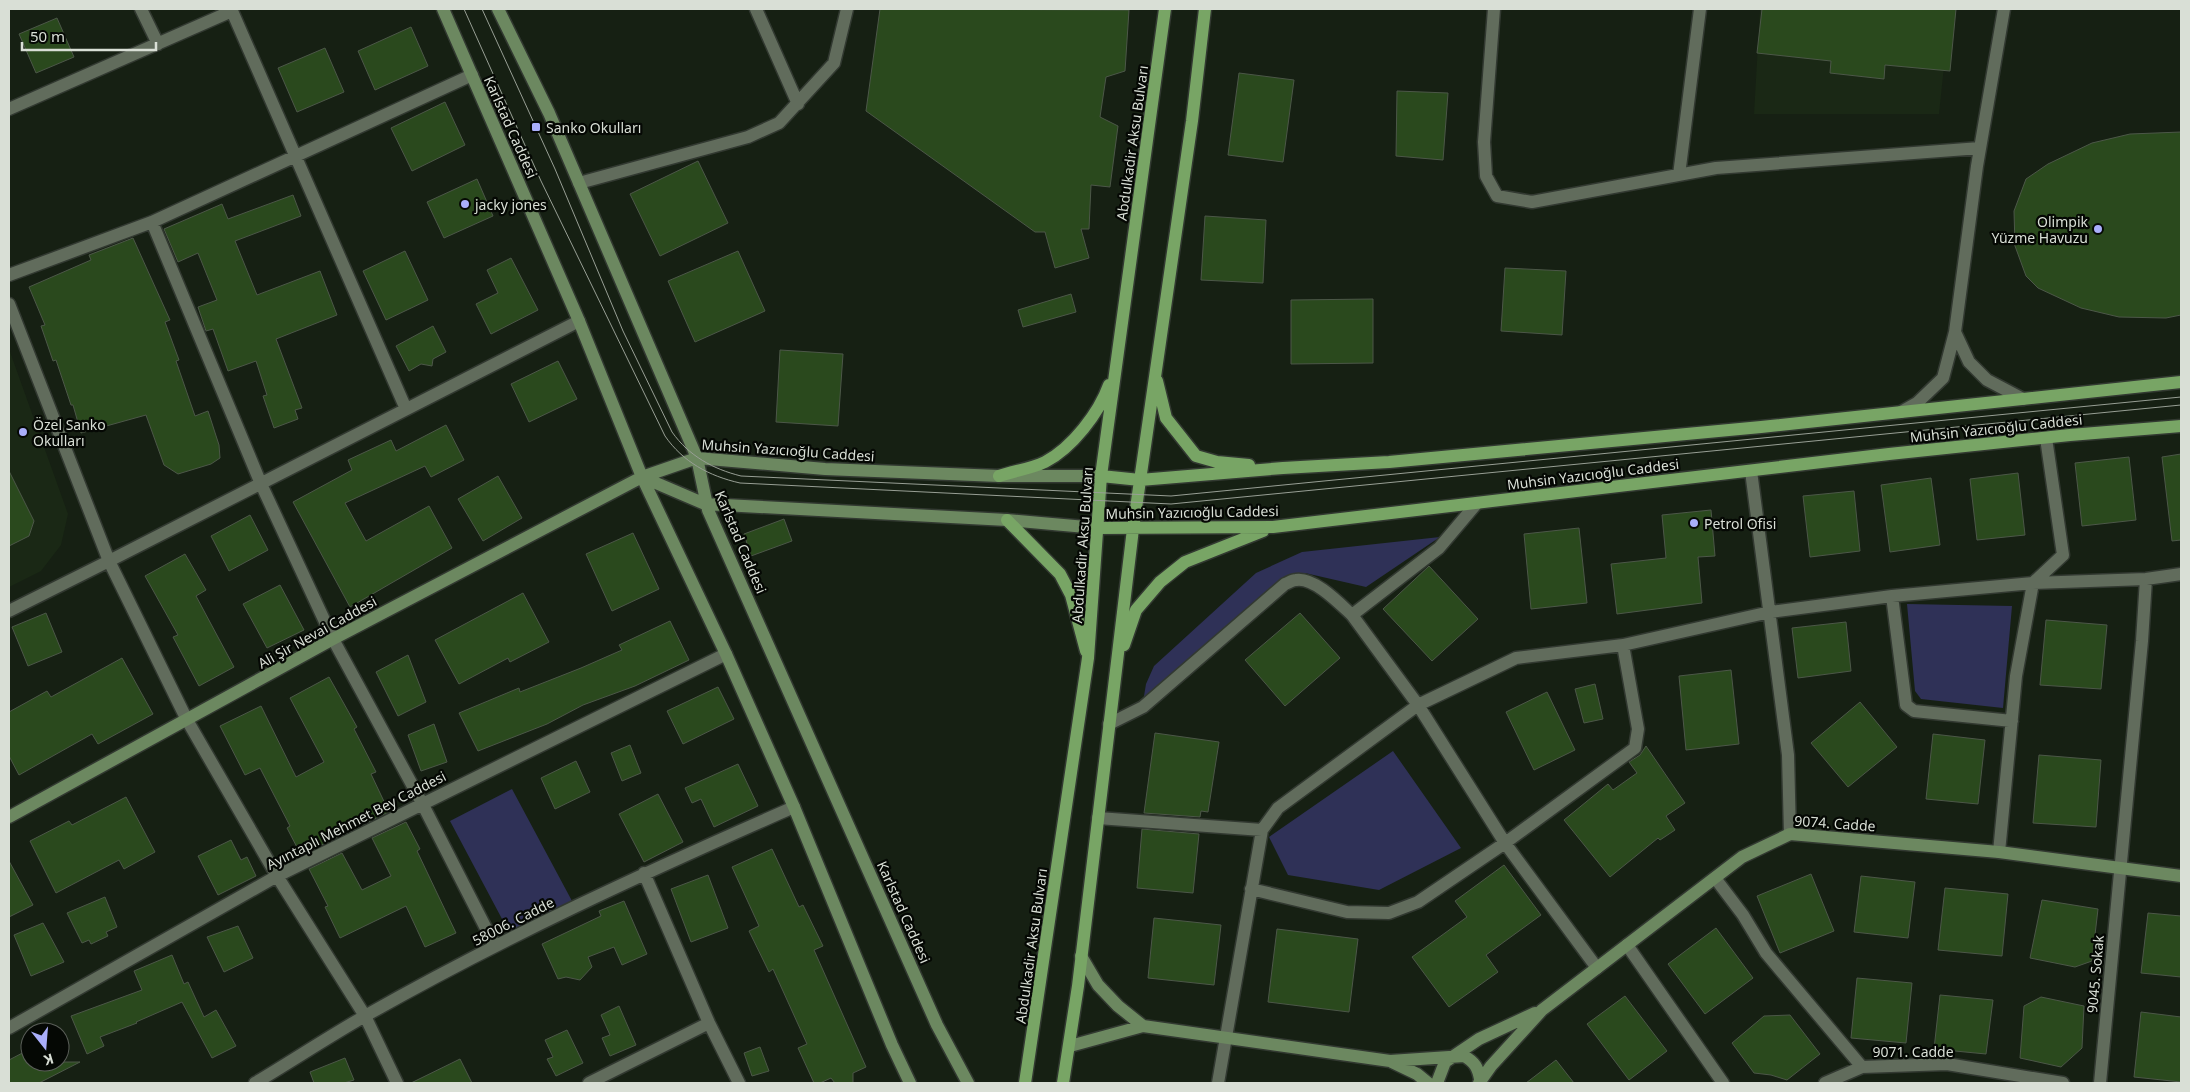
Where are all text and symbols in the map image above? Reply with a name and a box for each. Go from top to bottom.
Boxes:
scale bar [22,20,156,52]
text: 50 m [30,26,65,46]
street label: Abdulkadir Aksu Bulvarı [1112,64,1152,222]
street label: Karlstad Caddesi [480,73,542,181]
place label: Sanko Okulları [546,118,641,137]
marker: Sanko Okulları [530,121,542,133]
place label: jacky jones [474,195,547,214]
marker: jacky jones [459,198,471,210]
place label: Olimpik Yüzme Havuzu [1991,212,2089,247]
marker: Olimpik Yüzme Havuzu [2092,223,2104,235]
street label: Muhsin Yazıcıoğlu Caddesi [1909,409,2083,447]
place label: Özel Sanko Okulları [33,415,106,450]
marker: Özel Sanko Okulları [17,426,29,438]
street label: Muhsin Yazıcıoğlu Caddesi [701,434,875,466]
street label: Muhsin Yazıcıoğlu Caddesi [1506,454,1680,494]
street label: Abdulkadir Aksu Bulvarı [1067,466,1097,624]
street label: Karlstad Caddesi [711,488,771,596]
street label: Muhsin Yazıcıoğlu Caddesi [1105,501,1279,523]
place label: Petrol Ofisi [1704,514,1776,533]
marker: Petrol Ofisi [1688,517,1700,529]
street label: Ali Şir Nevai Caddesi [254,591,380,673]
street label: Ayıntaplı Mehmet Bey Caddesi [263,766,449,874]
street label: 9074. Cadde [1794,811,1876,835]
street label: Karlstad Caddesi [873,858,935,966]
street label: Abdulkadir Aksu Bulvarı [1011,867,1051,1025]
street label: 58006. Cadde [469,892,557,950]
street label: 9045. Sokak [2082,934,2108,1014]
north arrow [20,1022,70,1072]
street label: 9071. Cadde [1872,1042,1954,1061]
text: K [41,1049,56,1071]

